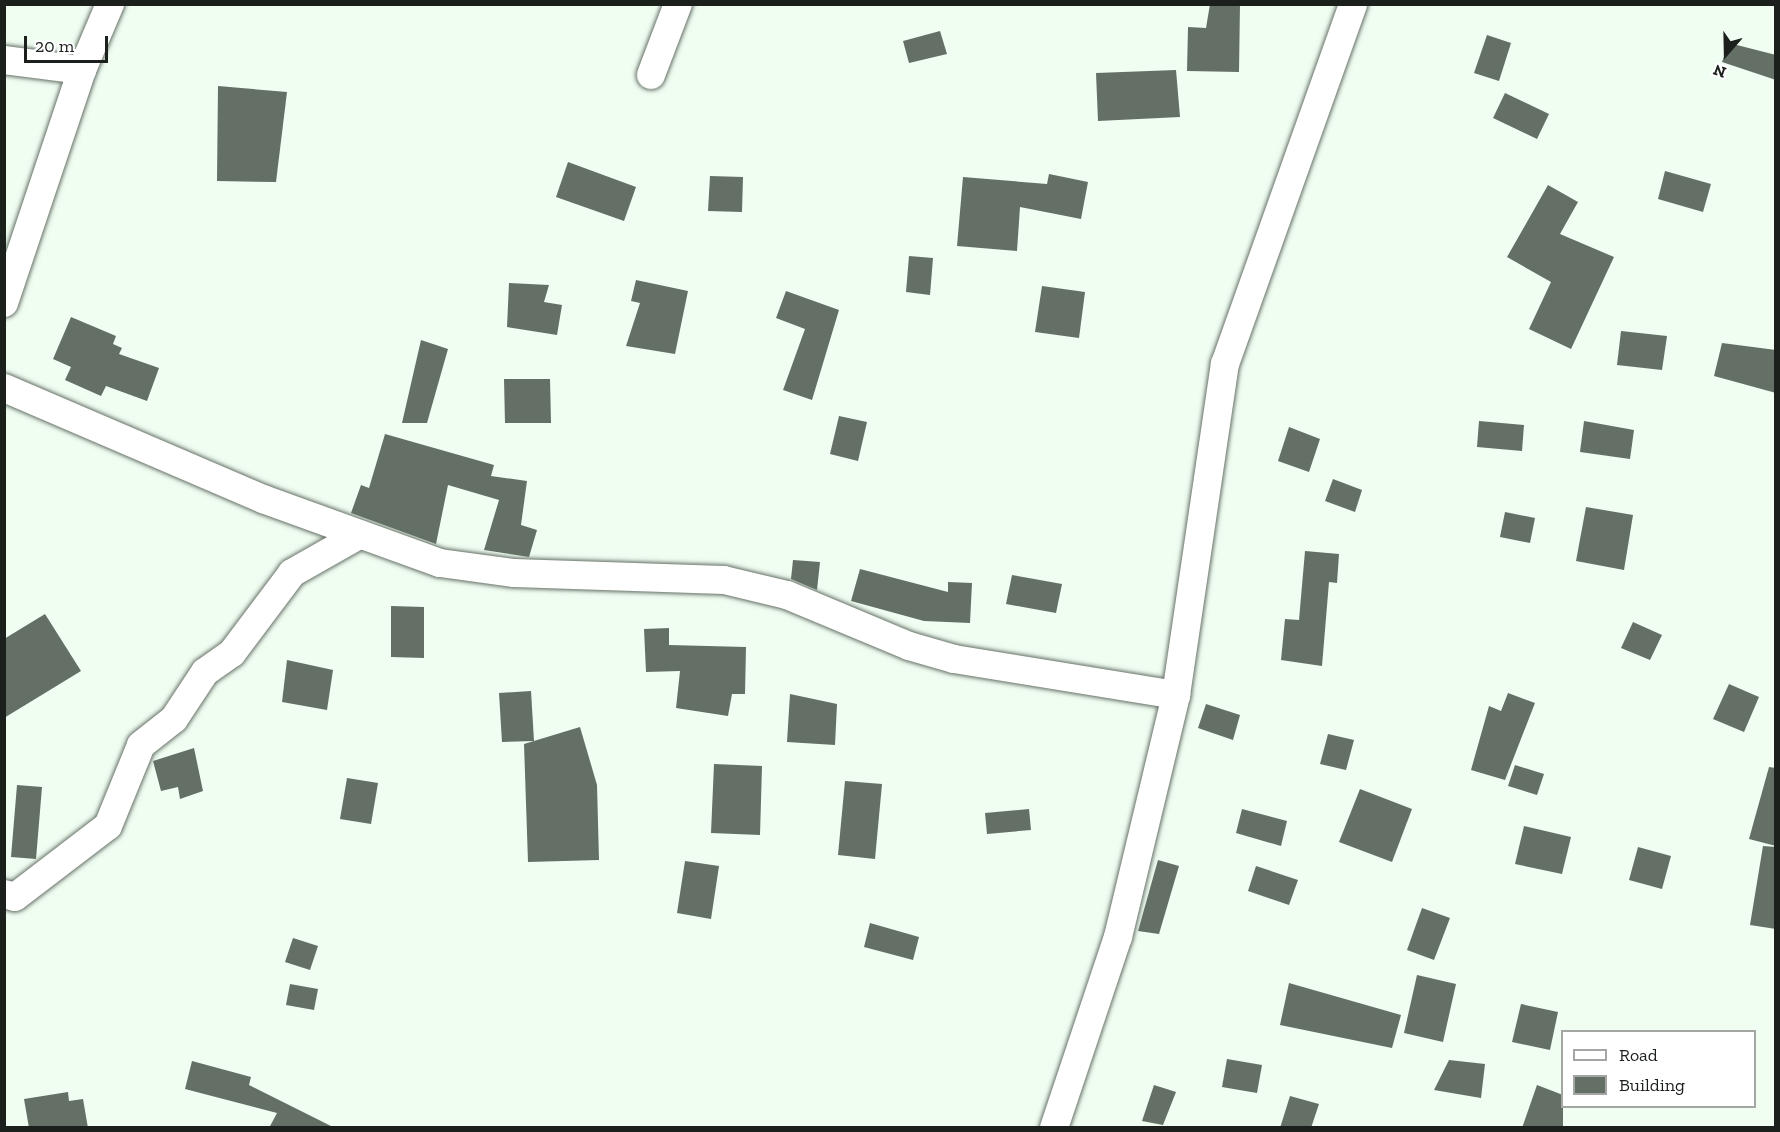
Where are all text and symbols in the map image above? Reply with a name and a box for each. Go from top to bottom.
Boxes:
scale bar [27,24,111,62]
north arrow [1696,24,1756,84]
text: 20 m [35,35,74,57]
text: N [1711,60,1729,82]
legend [1561,1030,1756,1108]
text: Road [1619,1044,1658,1066]
text: Building [1619,1074,1685,1096]

